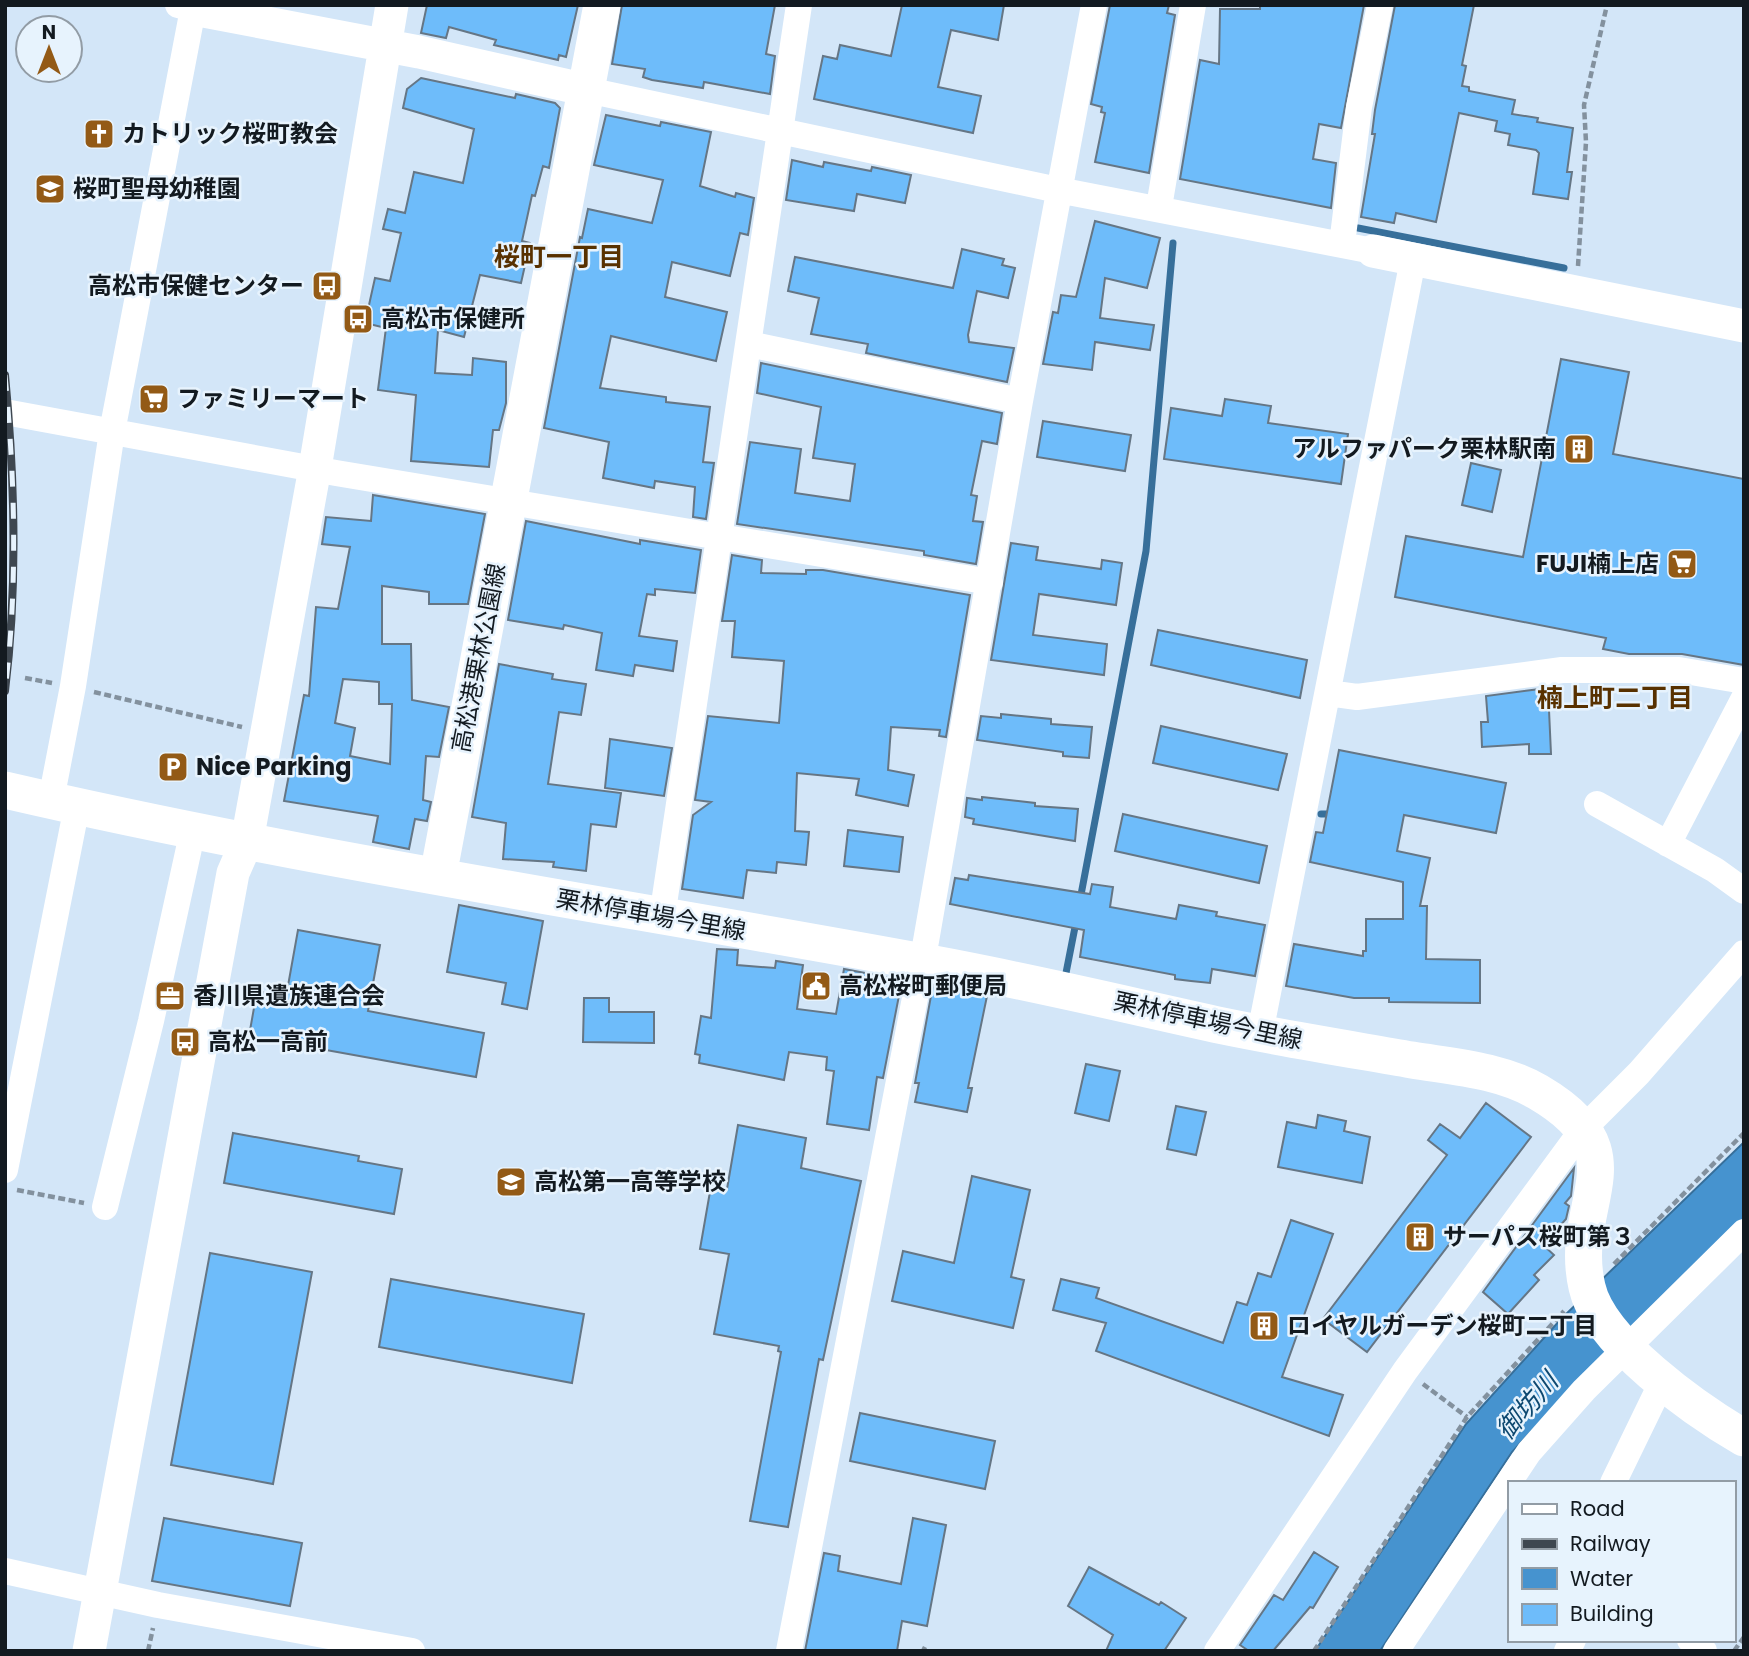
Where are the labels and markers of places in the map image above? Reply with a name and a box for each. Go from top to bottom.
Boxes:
church icon: カトリック桜町教会 [82,117,116,151]
place label: カトリック桜町教会 [122,117,338,150]
school or university icon: 桜町聖母幼稚園 [33,172,67,206]
place label: 桜町聖母幼稚園 [73,172,241,205]
place label: 高松市保健センター [88,269,304,302]
bus stop icon: 高松市保健センター [310,269,344,303]
bus stop icon: 高松市保健所 [341,302,375,336]
place label: 高松市保健所 [381,302,525,335]
supermarket icon: ファミリーマート [137,382,171,416]
place label: ファミリーマート [177,382,369,415]
place label: アルファパーク栗林駅南 [1292,432,1556,465]
building icon: アルファパーク栗林駅南 [1562,432,1596,466]
place label: FUJI楠上店 [1536,547,1659,580]
supermarket icon: FUJI楠上店 [1665,547,1699,581]
parking icon: Nice Parking [156,750,190,784]
place label: Nice Parking [196,750,351,783]
public building icon: 高松桜町郵便局 [799,969,833,1003]
place label: 高松桜町郵便局 [839,969,1007,1002]
office icon: 香川県遺族連合会 [153,979,187,1013]
place label: 香川県遺族連合会 [193,979,385,1012]
bus stop icon: 高松一高前 [168,1025,202,1059]
place label: 高松一高前 [208,1025,328,1058]
school or university icon: 高松第一高等学校 [494,1165,528,1199]
place label: 高松第一高等学校 [534,1165,726,1198]
building icon: サーパス桜町第３ [1403,1220,1437,1254]
place label: サーパス桜町第３ [1443,1220,1635,1253]
building icon: ロイヤルガーデン桜町二丁目 [1247,1309,1281,1343]
place label: ロイヤルガーデン桜町二丁目 [1287,1309,1598,1342]

